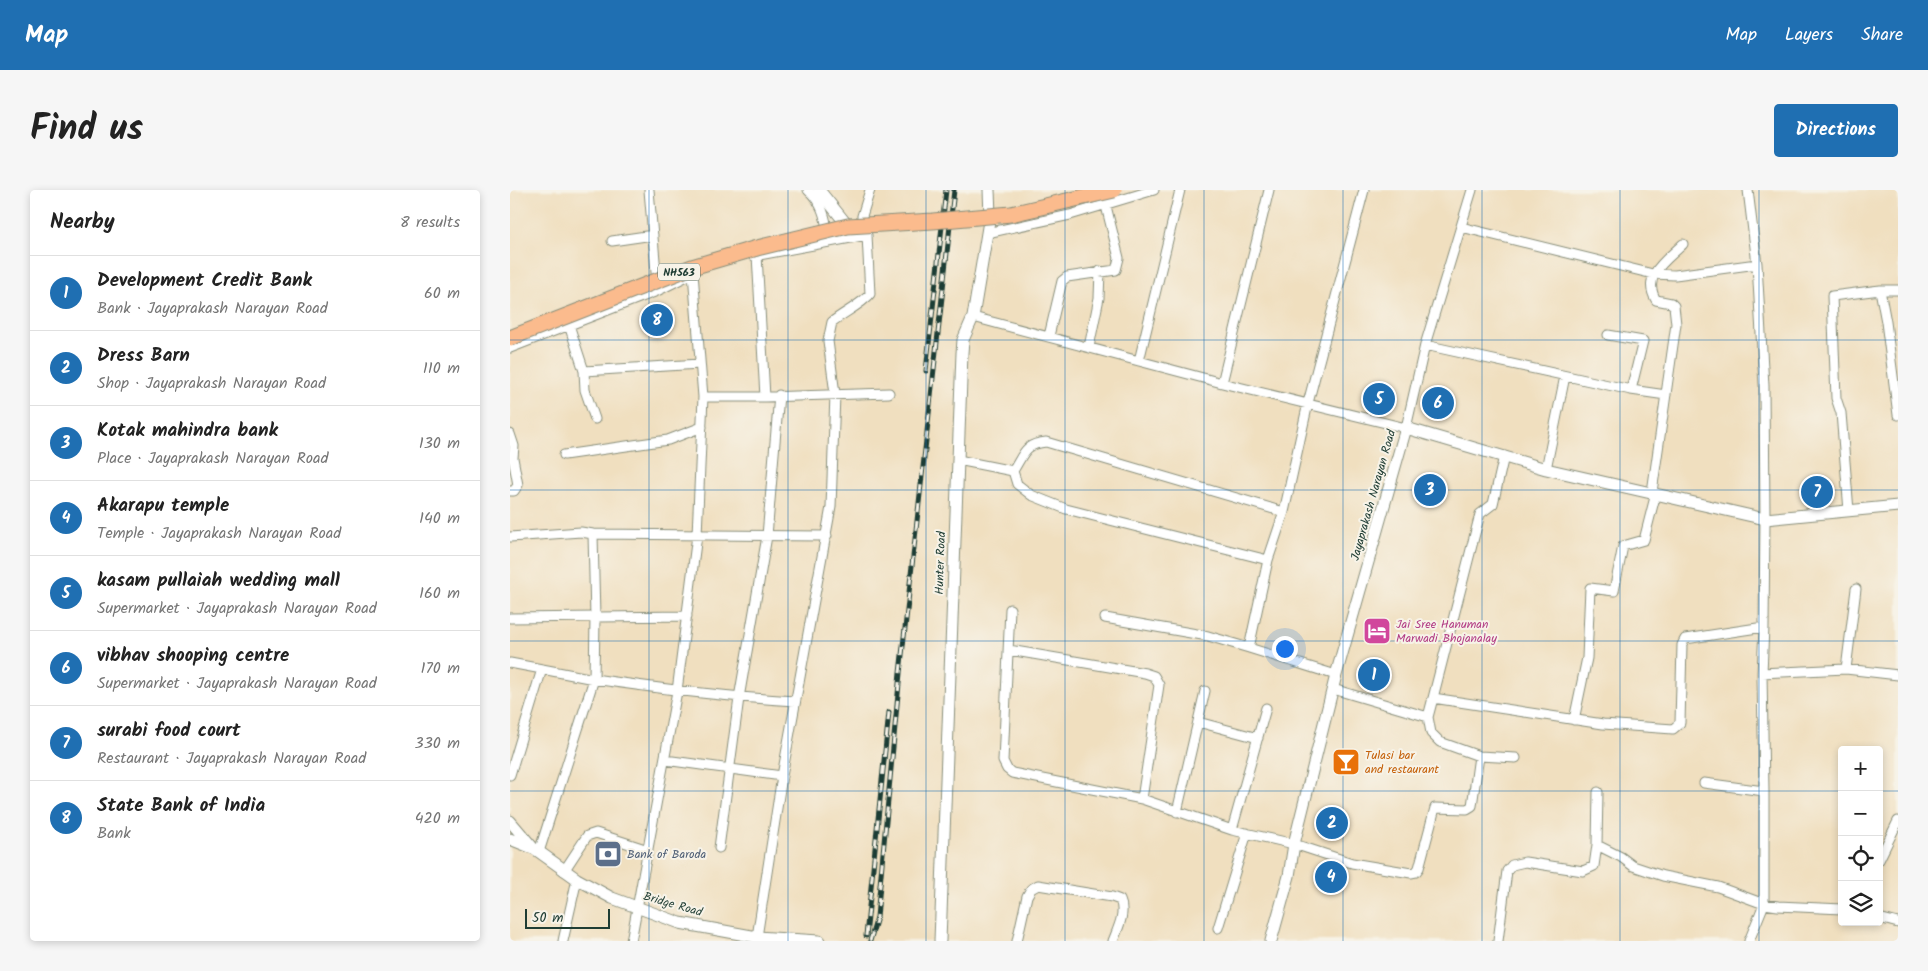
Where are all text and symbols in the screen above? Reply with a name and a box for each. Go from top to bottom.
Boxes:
text: Map [25,16,68,55]
text: Map [1726,21,1757,50]
text: Layers [1785,21,1833,50]
text: Share [1861,21,1903,50]
text: Find us [30,102,143,158]
button: Directions [1774,104,1898,157]
text: Nearby [50,206,115,239]
text: 8 results [400,210,460,235]
road number: NH563 [658,264,700,280]
text: Development Credit Bank [97,266,312,296]
text: 1 [64,281,68,306]
text: 60 m [424,281,460,306]
text: Bank · Jayaprakash Narayan Road [97,296,328,321]
pin: 8 [641,301,673,339]
text: Dress Barn [97,341,190,371]
text: 2 [61,356,71,381]
text: 110 m [423,356,460,381]
text: Shop · Jayaprakash Narayan Road [97,371,326,396]
pin: 5 [1363,380,1395,418]
pin: 6 [1422,384,1454,422]
text: Kotak mahindra bank [97,416,278,446]
street label: Jayaprakash Narayan Road [1346,427,1402,563]
text: 3 [62,431,70,456]
text: 130 m [419,431,460,456]
text: Place · Jayaprakash Narayan Road [97,446,329,471]
pin: 3 [1414,471,1446,509]
pin: 7 [1801,473,1833,511]
text: Akarapu temple [97,491,229,521]
text: 4 [62,506,70,531]
text: 140 m [419,506,460,531]
text: Temple · Jayaprakash Narayan Road [97,521,341,546]
street label: Hunter Road [930,530,951,595]
text: kasam pullaiah wedding mall [97,566,340,596]
text: 5 [62,581,70,606]
text: 160 m [419,581,460,606]
text: Supermarket · Jayaprakash Narayan Road [97,596,377,621]
place label: Jai Sree Hanuman Marwadi Bhojanalay [1396,615,1497,648]
hotel icon: Jai Sree Hanuman Marwadi Bhojanalay [1362,616,1392,646]
your location [1272,636,1298,662]
text: vibhav shooping centre [97,641,289,671]
text: 6 [62,656,70,681]
text: 170 m [420,656,460,681]
pin: 1 [1358,656,1390,694]
text: Supermarket · Jayaprakash Narayan Road [97,671,377,696]
text: surabi food court [97,716,241,746]
text: 7 [62,731,70,756]
text: 330 m [415,731,460,756]
text: Restaurant · Jayaprakash Narayan Road [97,746,366,771]
place label: Tulasi bar and restaurant [1365,746,1439,779]
map controls [1838,746,1883,926]
button: + [1838,746,1883,791]
bar icon: Tulasi bar and restaurant [1331,747,1361,777]
text: State Bank of India [97,791,265,821]
button: − [1838,791,1883,836]
pin: 2 [1316,804,1348,842]
text: 8 [61,806,71,831]
text: 420 m [415,806,460,831]
text: Bank [97,821,131,846]
button: locate [1838,836,1883,881]
bank icon: Bank of Baroda [593,839,623,869]
place label: Bank of Baroda [627,845,707,864]
pin: 4 [1315,858,1347,896]
button: layers [1838,881,1883,926]
street label: Bridge Road [641,887,705,922]
scale bar [525,906,610,929]
text: 50 m [532,907,563,929]

